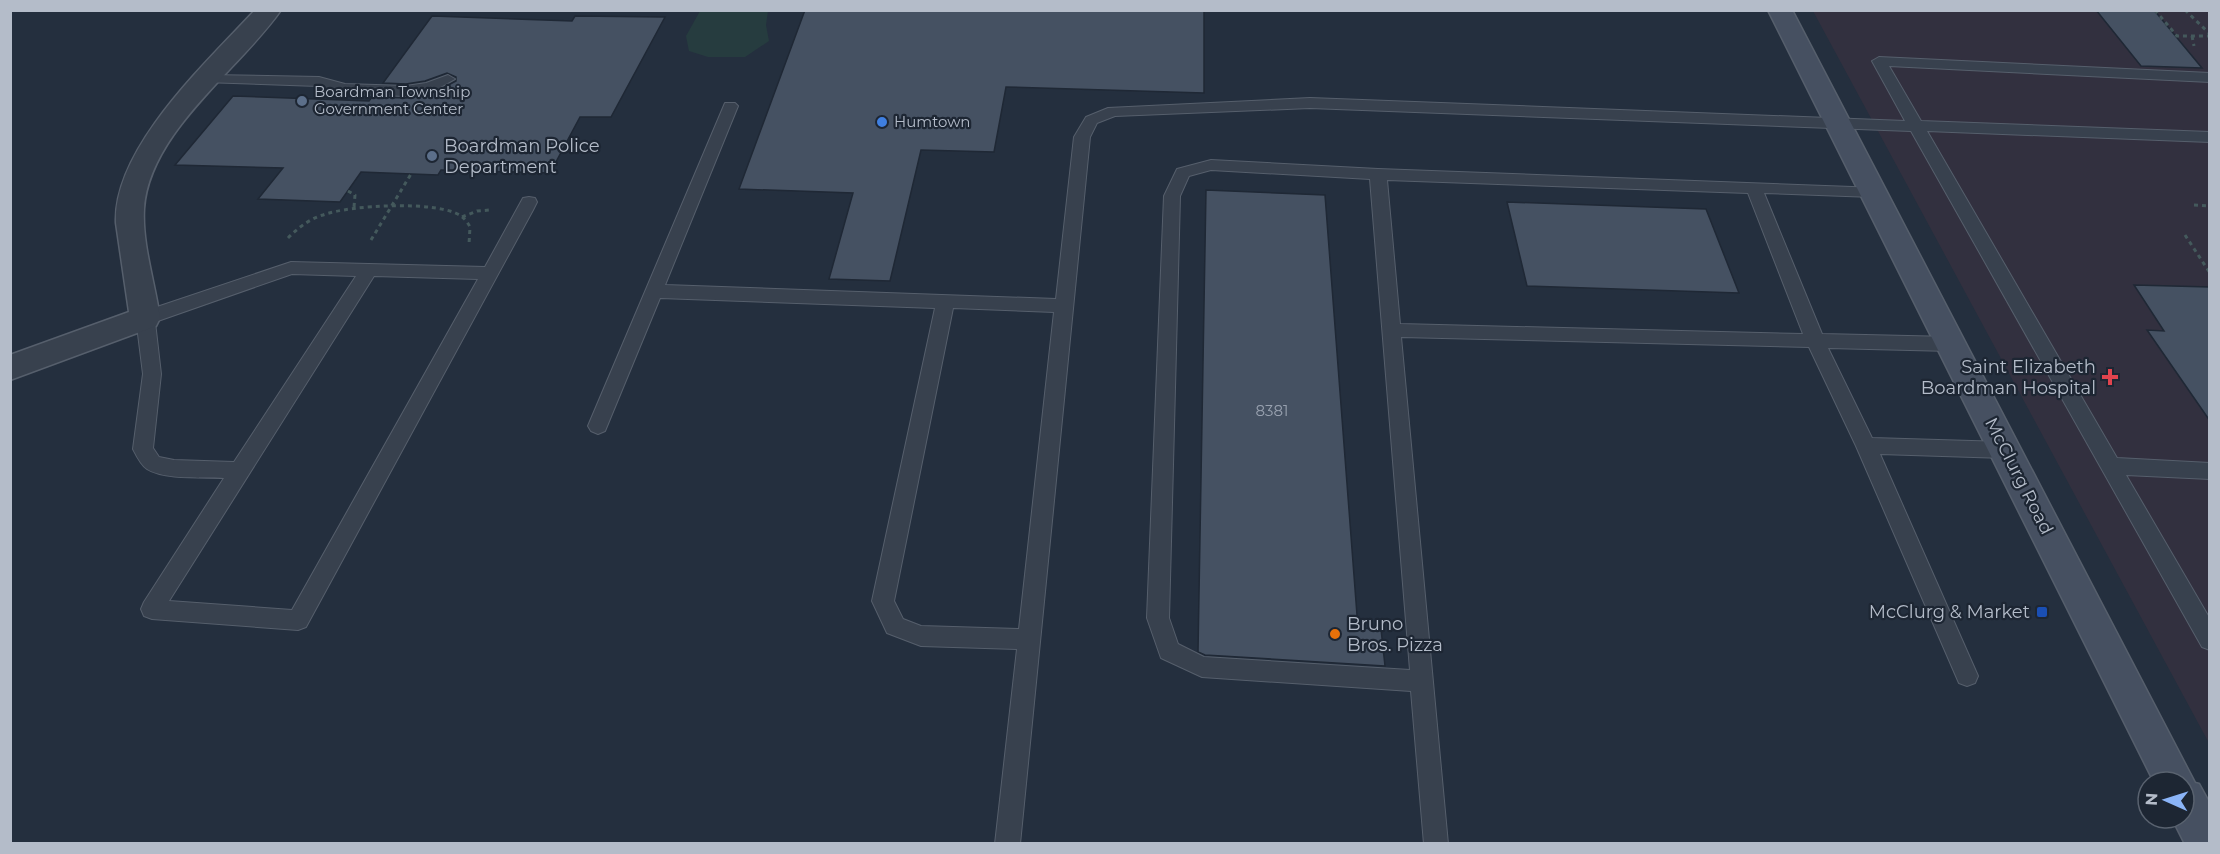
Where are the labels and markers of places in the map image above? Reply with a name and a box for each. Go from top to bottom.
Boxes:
place label: Boardman Township Government Center [314,82,470,118]
marker: Boardman Township Government Center [295,94,309,108]
place label: Humtown [894,112,971,131]
marker: Humtown [875,115,889,129]
place label: Boardman Police Department [444,135,600,178]
marker: Boardman Police Department [425,149,439,163]
place label: Saint Elizabeth Boardman Hospital [1921,356,2096,399]
marker: Saint Elizabeth Boardman Hospital [2101,368,2119,386]
place label: McClurg & Market [1869,601,2030,623]
marker: McClurg & Market [2035,605,2049,619]
place label: Bruno Bros. Pizza [1347,613,1443,656]
marker: Bruno Bros. Pizza [1328,627,1342,641]

